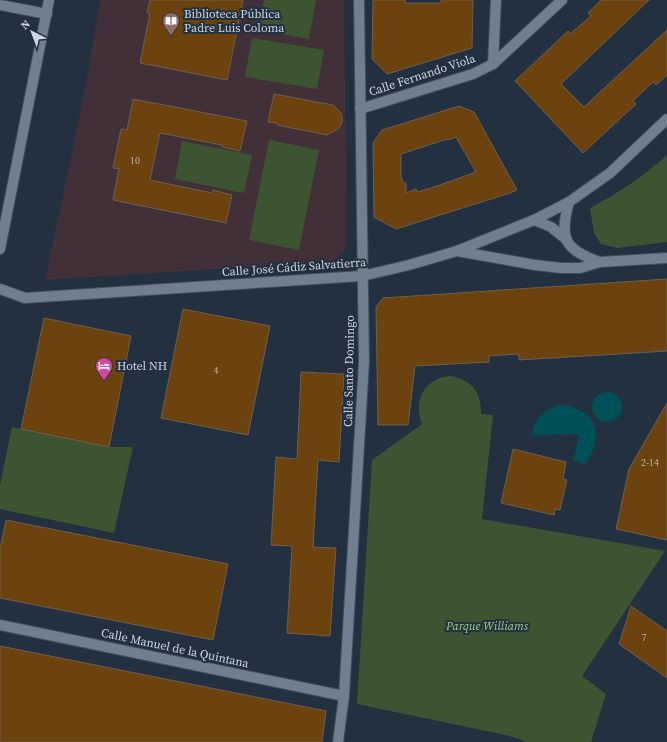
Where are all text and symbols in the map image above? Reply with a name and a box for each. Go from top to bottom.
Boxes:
place label: Biblioteca Pública Padre Luis Coloma [184,6,285,36]
library icon: Biblioteca Pública Padre Luis Coloma [161,11,181,36]
north arrow [12,12,52,52]
text: N [18,17,34,33]
street label: Calle Fernando Viola [367,50,478,100]
house number: 10 [130,154,140,167]
street label: Calle José Cádiz Salvatierra [221,254,367,280]
street label: Calle Santo Domingo [340,315,358,427]
hotel icon: Hotel NH [94,356,114,381]
place label: Hotel NH [117,358,167,374]
house number: 4 [214,364,219,377]
house number: 2-14 [641,456,659,469]
park label: Parque Williams [445,618,529,634]
street label: Calle Manuel de la Quintana [100,625,251,672]
house number: 7 [642,631,647,644]

